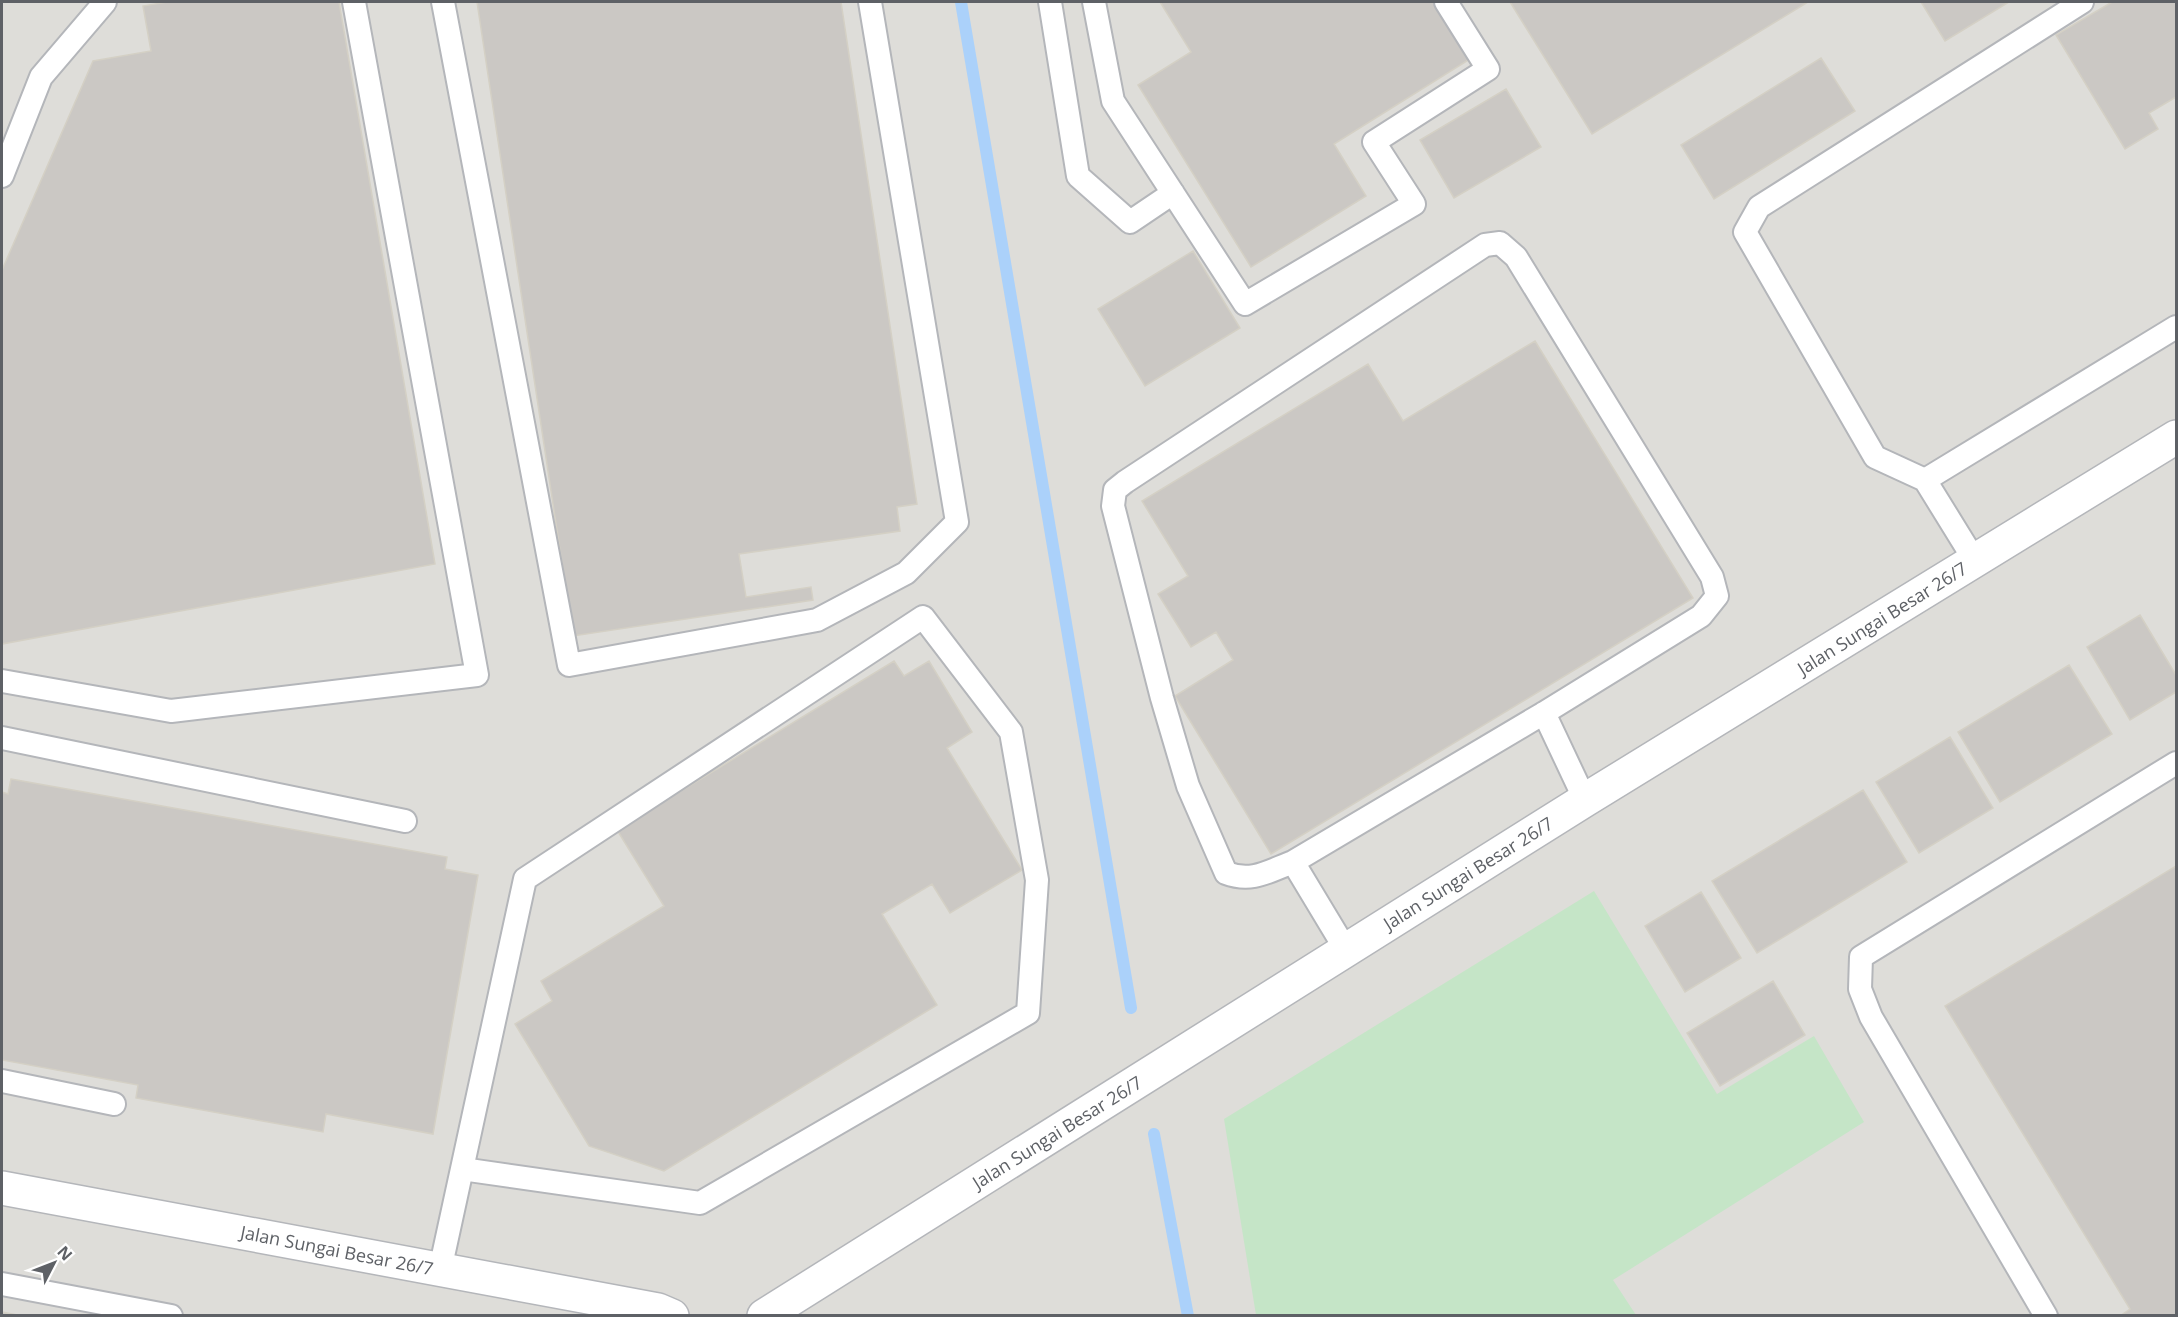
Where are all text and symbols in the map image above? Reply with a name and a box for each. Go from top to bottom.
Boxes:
street label: Jalan Sungai Besar 26/7 [1791,556,1971,681]
street label: Jalan Sungai Besar 26/7 [1377,811,1557,936]
street label: Jalan Sungai Besar 26/7 [966,1070,1146,1195]
street label: Jalan Sungai Besar 26/7 [237,1219,435,1280]
north arrow [24,1233,84,1293]
text: N [53,1241,78,1265]

